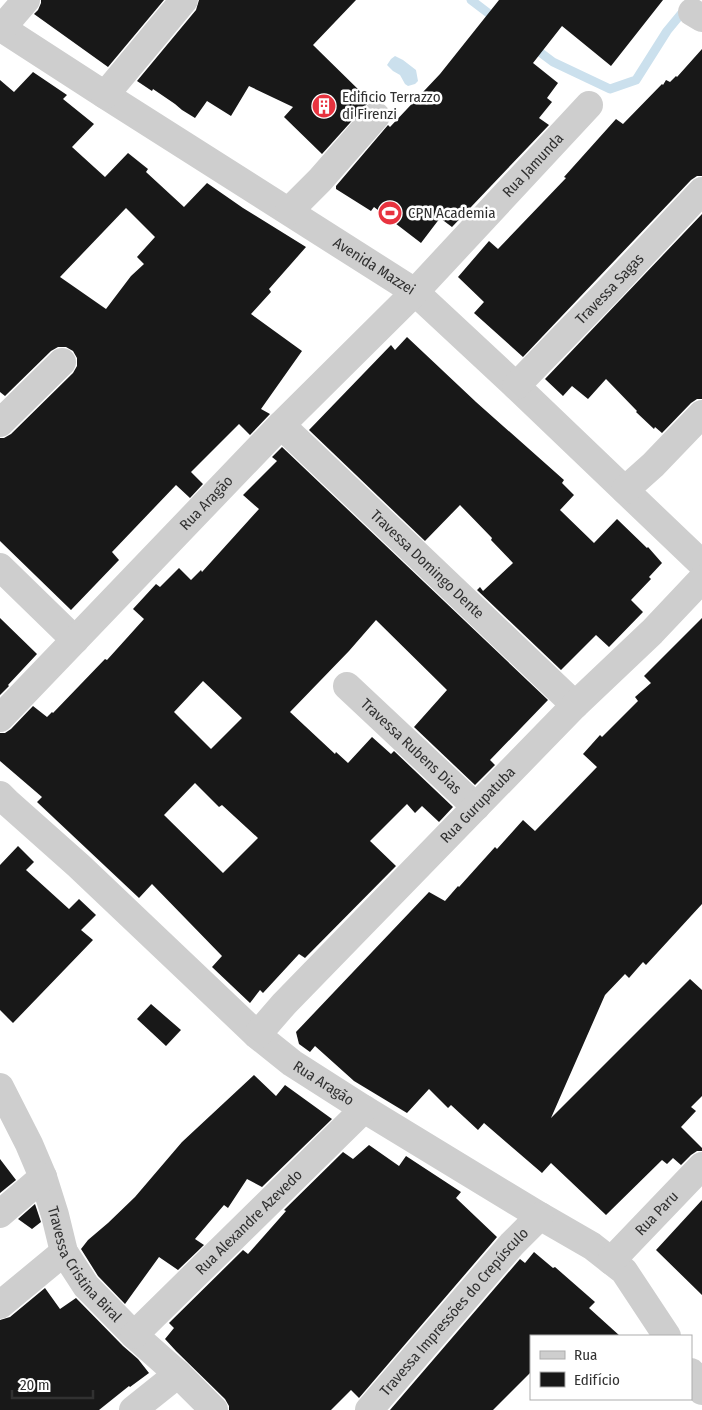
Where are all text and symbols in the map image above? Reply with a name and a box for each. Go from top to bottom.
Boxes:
place label: Edificio Terrazzo di Firenzi [342,88,441,123]
building icon: Edificio Terrazzo di Firenzi [311,93,337,119]
street label: Rua Jamunda [499,129,567,201]
sports icon: CPN Academia [377,200,403,226]
place label: CPN Academia [408,204,496,222]
street label: Avenida Mazzei [330,233,418,299]
street label: Travessa Sagas [572,250,648,328]
street label: Rua Aragão [176,472,237,534]
street label: Travessa Domingo Dente [367,506,488,623]
street label: Travessa Rubens Dias [357,695,465,798]
street label: Rua Gurupatuba [437,763,519,847]
street label: Rua Aragão [290,1057,358,1109]
street label: Rua Alexandre Azevedo [192,1166,306,1279]
street label: Rua Paru [631,1187,682,1239]
street label: Travessa Cristina Biral [44,1204,125,1326]
street label: Travessa Impressões do Crepúsculo [376,1224,532,1400]
legend [530,1335,692,1400]
text: Rua [574,1346,597,1364]
scale bar [12,1368,94,1400]
text: Edifício [574,1371,620,1389]
text: 20 m [20,1376,50,1394]

